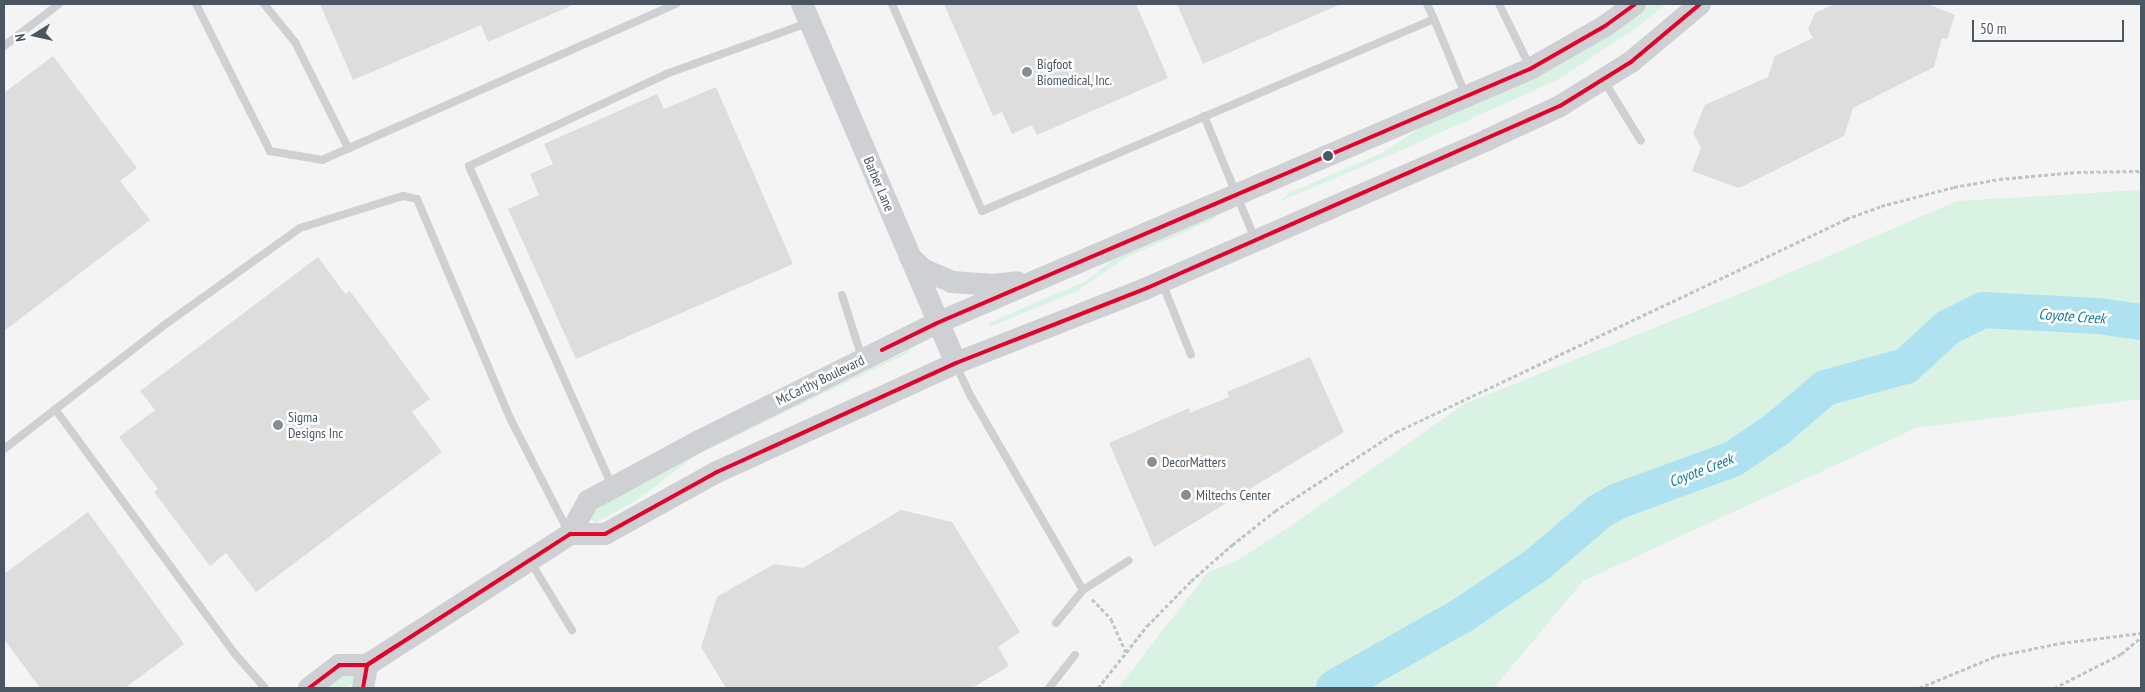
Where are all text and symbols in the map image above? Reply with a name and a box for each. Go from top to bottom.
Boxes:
north arrow [10,10,60,60]
scale bar [1975,10,2128,42]
text: 50 m [1980,19,2006,38]
text: N [11,32,30,43]
place label: Bigfoot Biomedical, Inc. [1037,56,1113,88]
marker: Bigfoot Biomedical, Inc. [1021,66,1033,78]
unlabelled marker [1323,151,1333,161]
street label: Barber Lane [860,154,898,214]
water label: Coyote Creek [2038,305,2106,327]
street label: McCarthy Boulevard [773,351,867,409]
place label: Sigma Designs Inc [288,409,343,442]
marker: Sigma Designs Inc [272,419,284,431]
water label: Coyote Creek [1666,450,1736,490]
place label: DecorMatters [1162,454,1226,470]
marker: DecorMatters [1146,456,1158,468]
place label: Miltechs Center [1196,487,1271,503]
marker: Miltechs Center [1180,489,1192,501]

